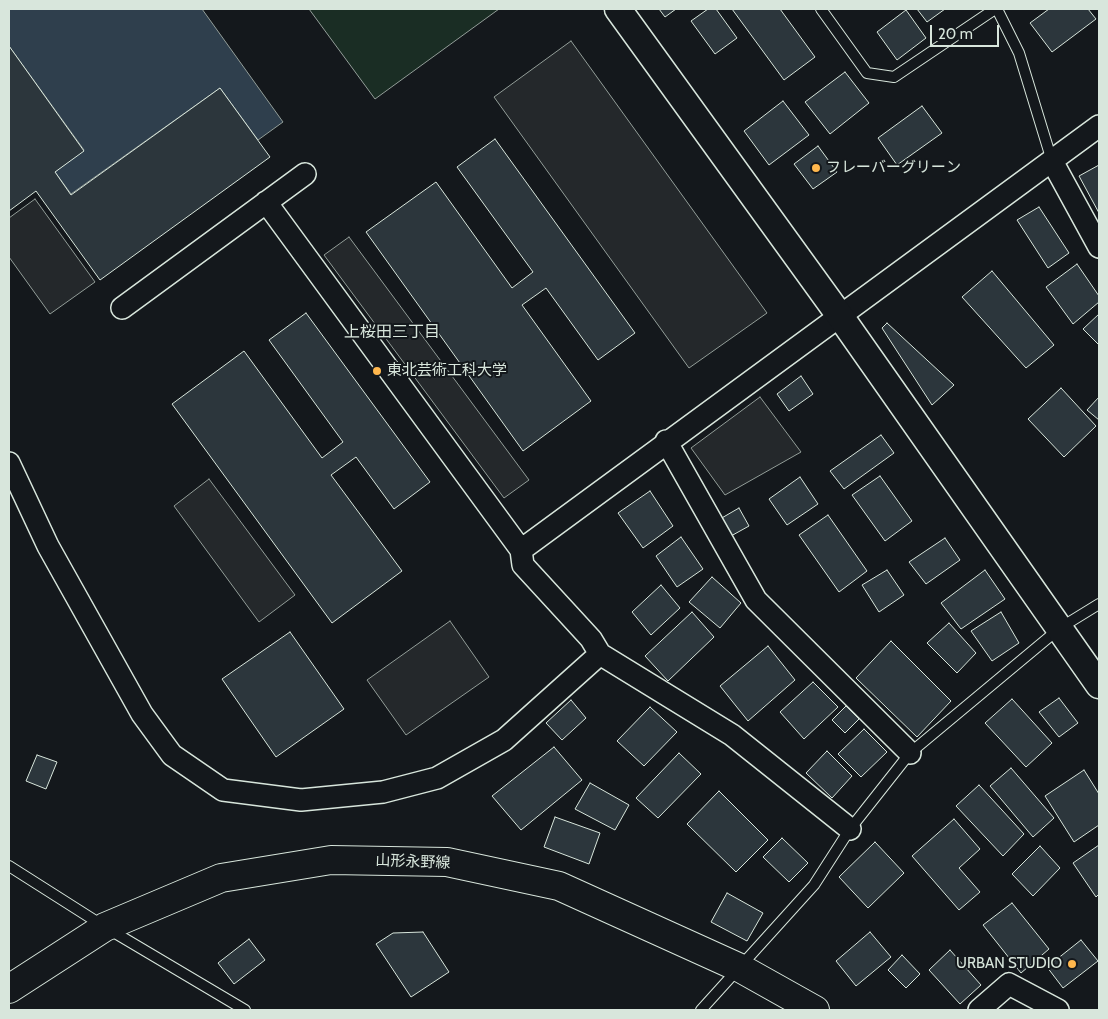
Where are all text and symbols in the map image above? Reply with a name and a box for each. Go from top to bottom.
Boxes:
scale bar [933,15,1002,47]
text: 20 m [938,25,973,43]
place label: フレーバーグリーン [826,159,961,177]
marker: フレーバーグリーン [810,162,822,174]
district label: 上桜田三丁目 [344,322,440,342]
place label: 東北芸術工科大学 [387,362,507,380]
marker: 東北芸術工科大学 [371,365,383,377]
street label: 山形永野線 [375,852,451,872]
place label: URBAN STUDIO [956,955,1062,973]
marker: URBAN STUDIO [1066,958,1078,970]

